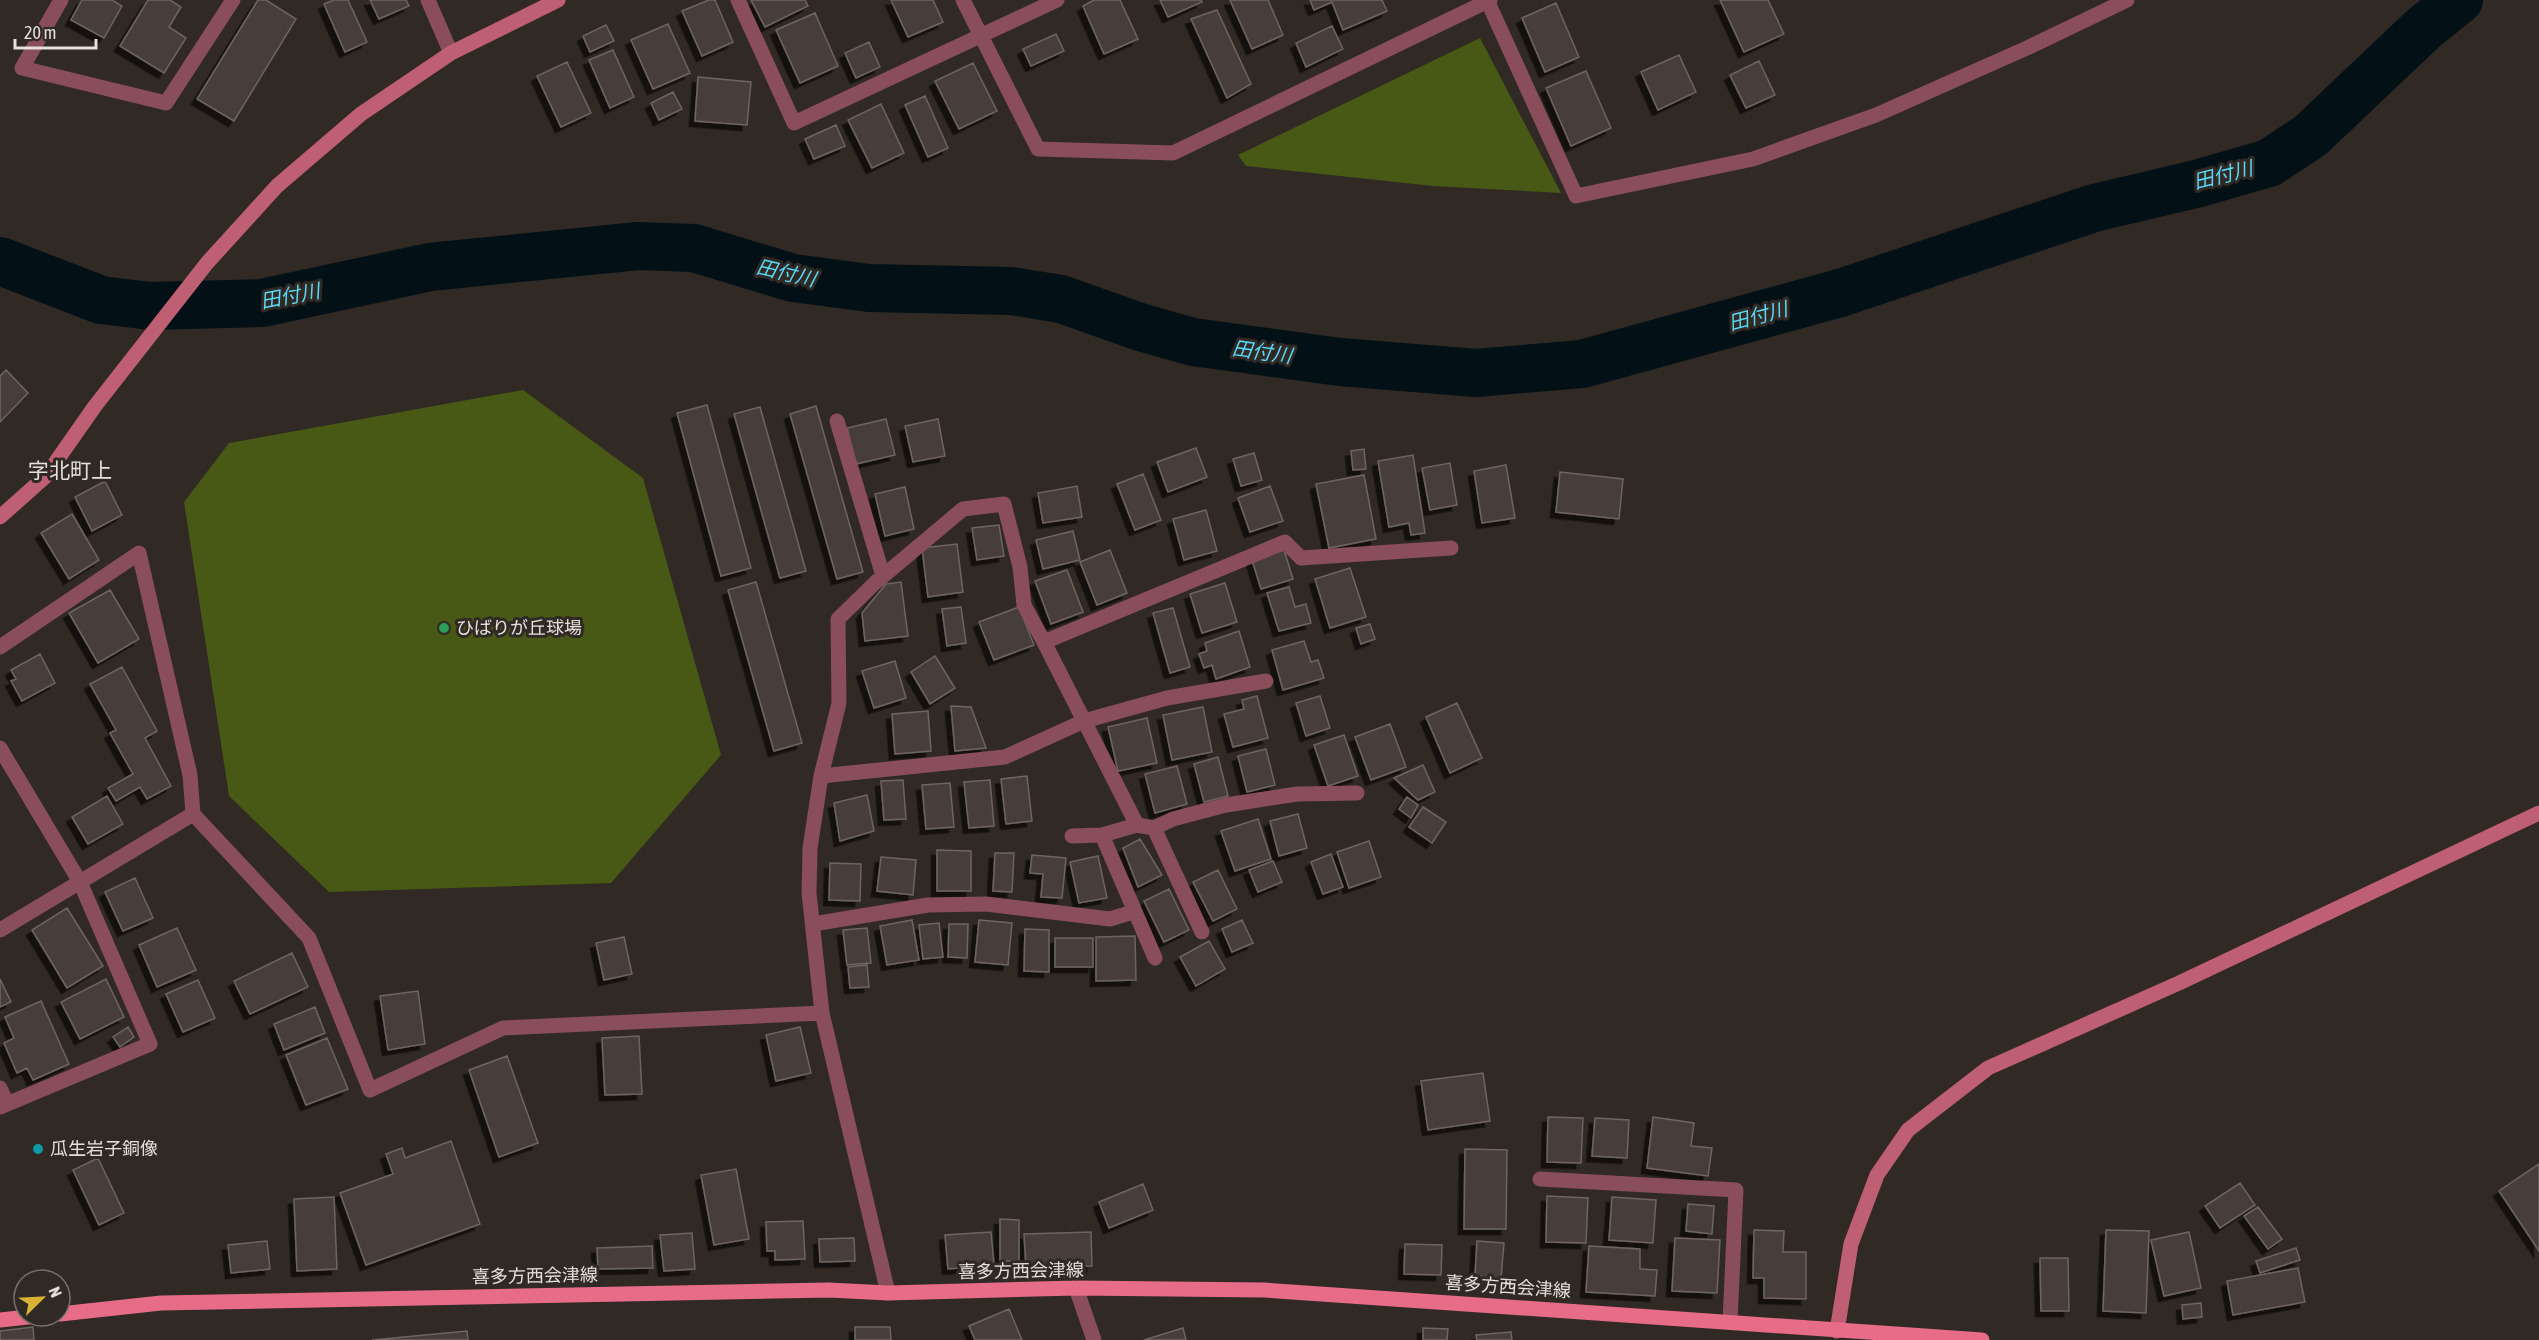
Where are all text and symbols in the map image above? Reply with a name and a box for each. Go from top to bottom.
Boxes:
scale bar [15,12,96,50]
text: 20 m [24,22,56,43]
water label: 田付川 [2191,156,2257,193]
water label: 田付川 [754,255,820,291]
water label: 田付川 [258,278,324,313]
water label: 田付川 [1726,296,1792,334]
water label: 田付川 [1231,336,1295,367]
district label: 字北町上 [28,458,112,482]
place label: ひばりが丘球場 [456,617,582,638]
marker: ひばりが丘球場 [437,621,451,635]
place label: 瓜生岩子銅像 [50,1138,158,1159]
marker: 瓜生岩子銅像 [31,1142,45,1156]
street label: 喜多方西会津線 [958,1259,1084,1282]
street label: 喜多方西会津線 [472,1264,598,1287]
north arrow [12,1268,72,1328]
street label: 喜多方西会津線 [1444,1272,1572,1301]
text: N [46,1284,66,1300]

